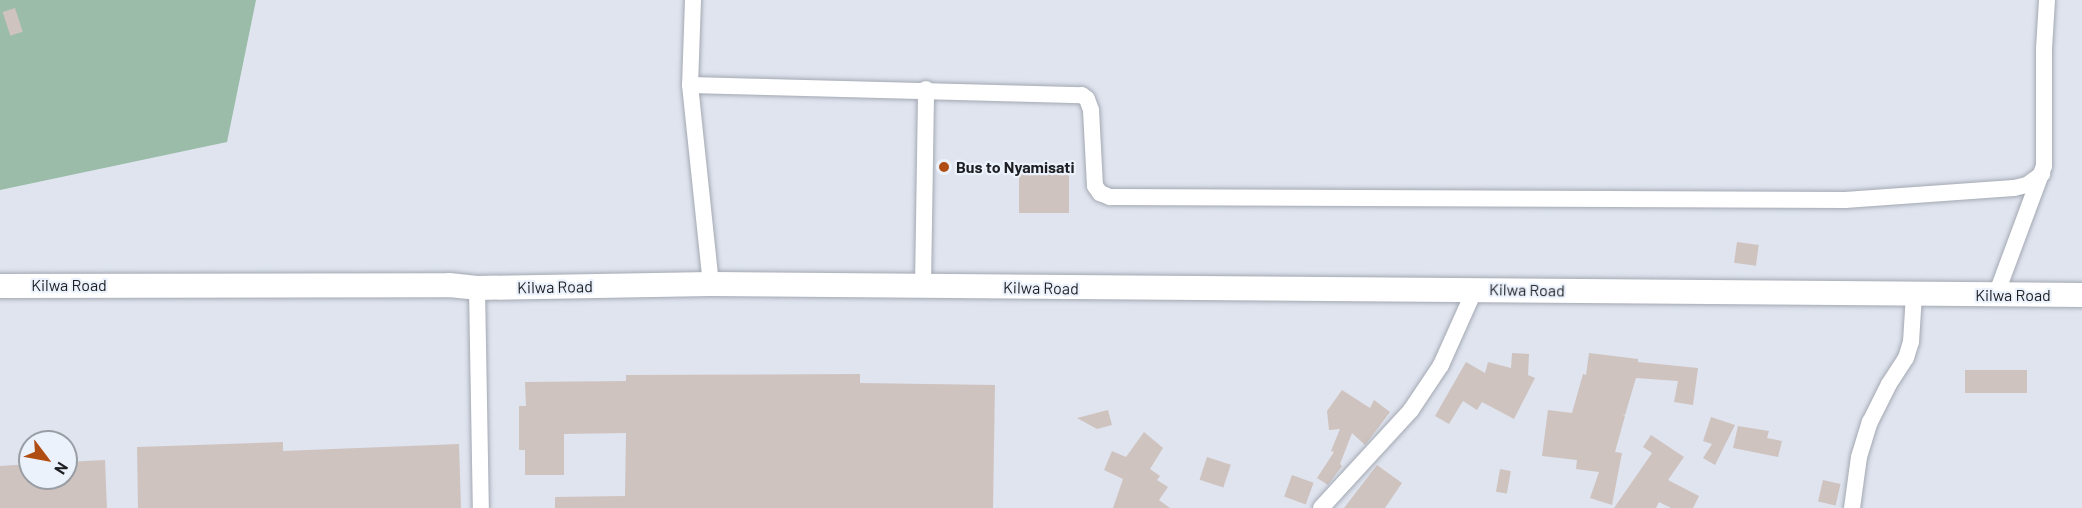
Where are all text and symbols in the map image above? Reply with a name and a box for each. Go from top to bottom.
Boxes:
place label: Bus to Nyamisati [956,157,1074,177]
marker: Bus to Nyamisati [937,160,951,174]
street label: Kilwa Road [31,275,107,295]
street label: Kilwa Road [517,277,593,297]
street label: Kilwa Road [1003,278,1079,298]
street label: Kilwa Road [1489,280,1565,300]
street label: Kilwa Road [1975,285,2051,305]
north arrow [18,430,78,490]
text: N [51,459,73,478]

